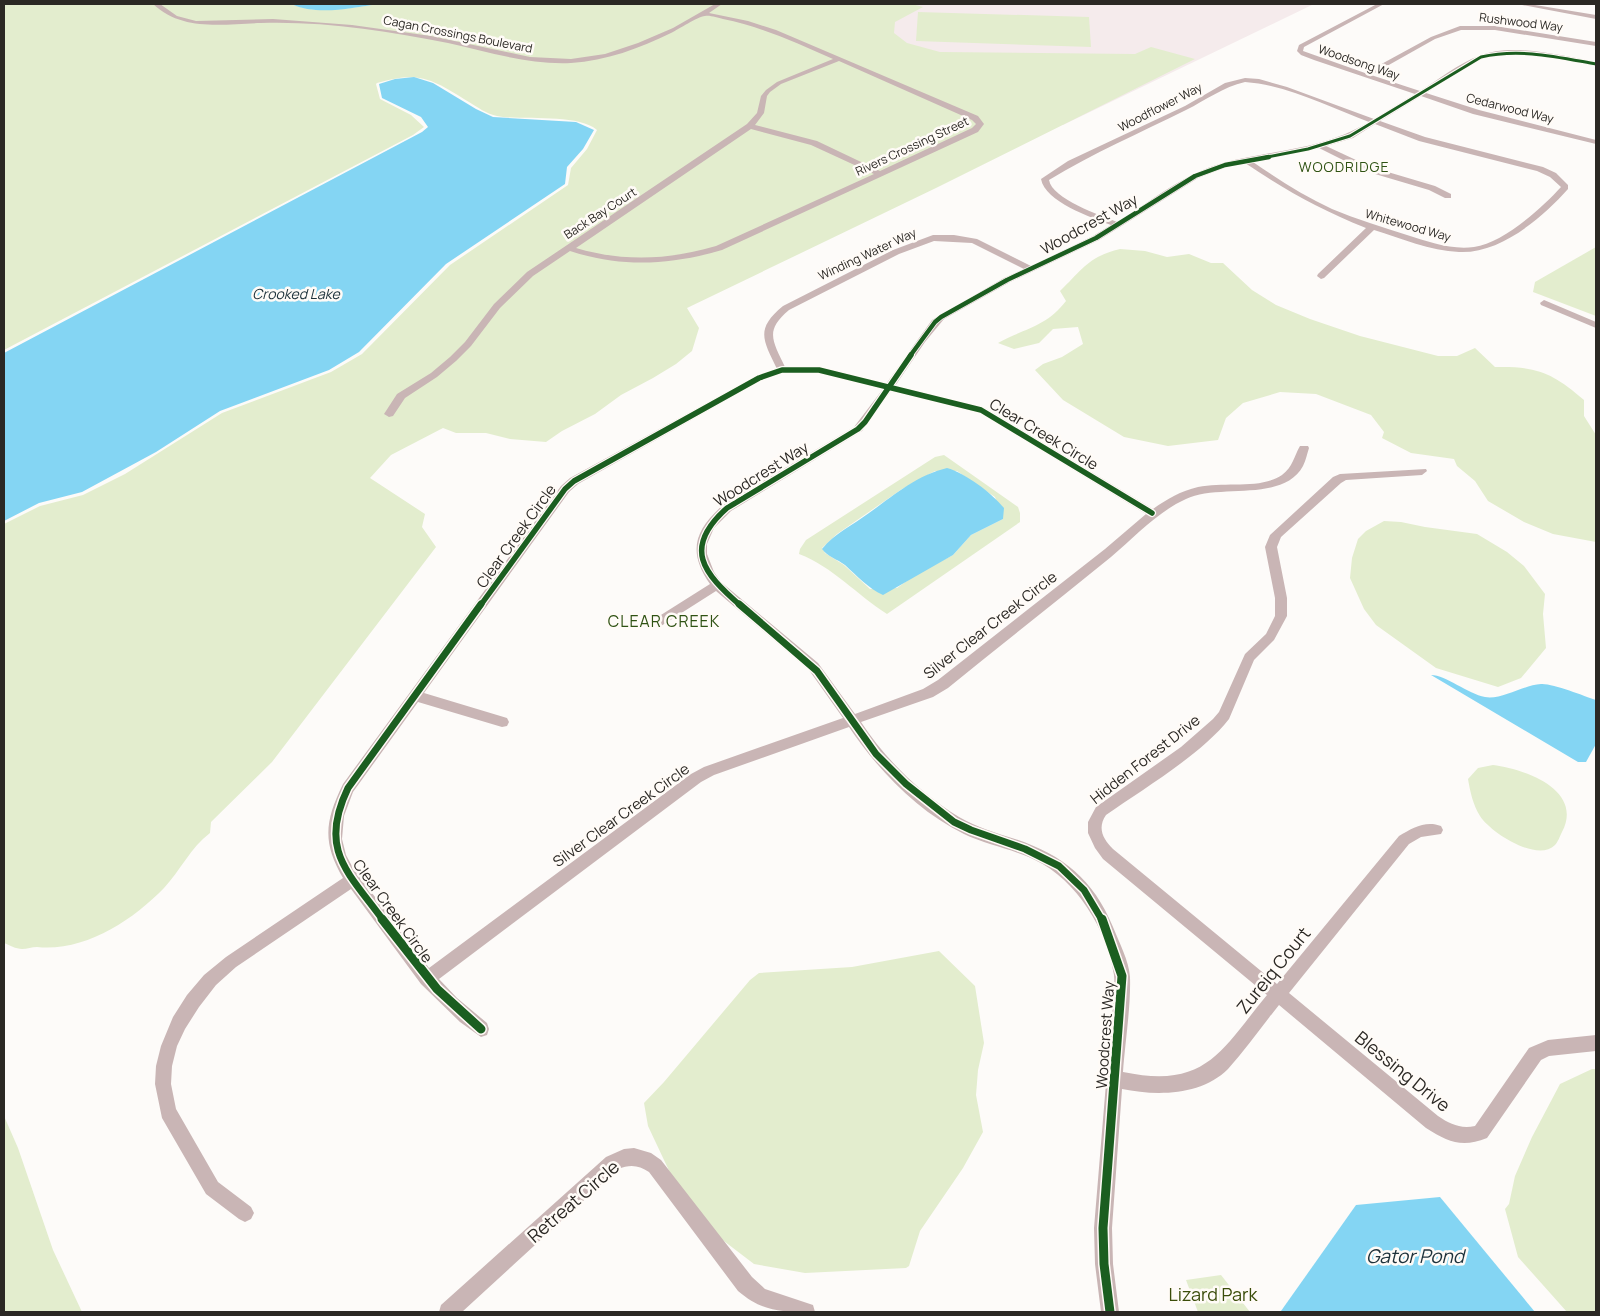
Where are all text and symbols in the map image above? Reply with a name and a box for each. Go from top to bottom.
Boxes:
street label: Rushwood Way [1478,8,1564,36]
street label: Cagan Crossings Boulevard [382,11,534,57]
street label: Woodsong Way [1316,40,1403,84]
street label: Woodflower Way [1115,78,1206,136]
street label: Cedarwood Way [1464,89,1556,127]
street label: Rivers Crossing Street [853,112,972,180]
district label: WOODRIDGE [1299,157,1389,176]
street label: Back Bay Court [560,183,640,243]
street label: Woodcrest Way [1037,189,1141,259]
street label: Whitewood Way [1363,205,1454,246]
street label: Winding Water Way [815,224,919,284]
water label: Crooked Lake [252,284,341,303]
street label: Clear Creek Circle [986,393,1102,475]
street label: Woodcrest Way [710,436,812,512]
street label: Clear Creek Circle [471,480,561,592]
street label: Silver Clear Creek Circle [919,566,1061,684]
district label: CLEAR CREEK [608,610,720,632]
street label: Hidden Forest Drive [1086,709,1205,809]
street label: Silver Clear Creek Circle [548,758,694,872]
street label: Clear Creek Circle [348,855,438,967]
street label: Zureiq Court [1231,922,1315,1018]
street label: Woodcrest Way [1091,980,1119,1090]
street label: Blessing Drive [1350,1025,1456,1117]
street label: Retreat Circle [522,1154,624,1248]
water label: Gator Pond [1366,1243,1467,1269]
park label: Lizard Park [1169,1282,1258,1306]

